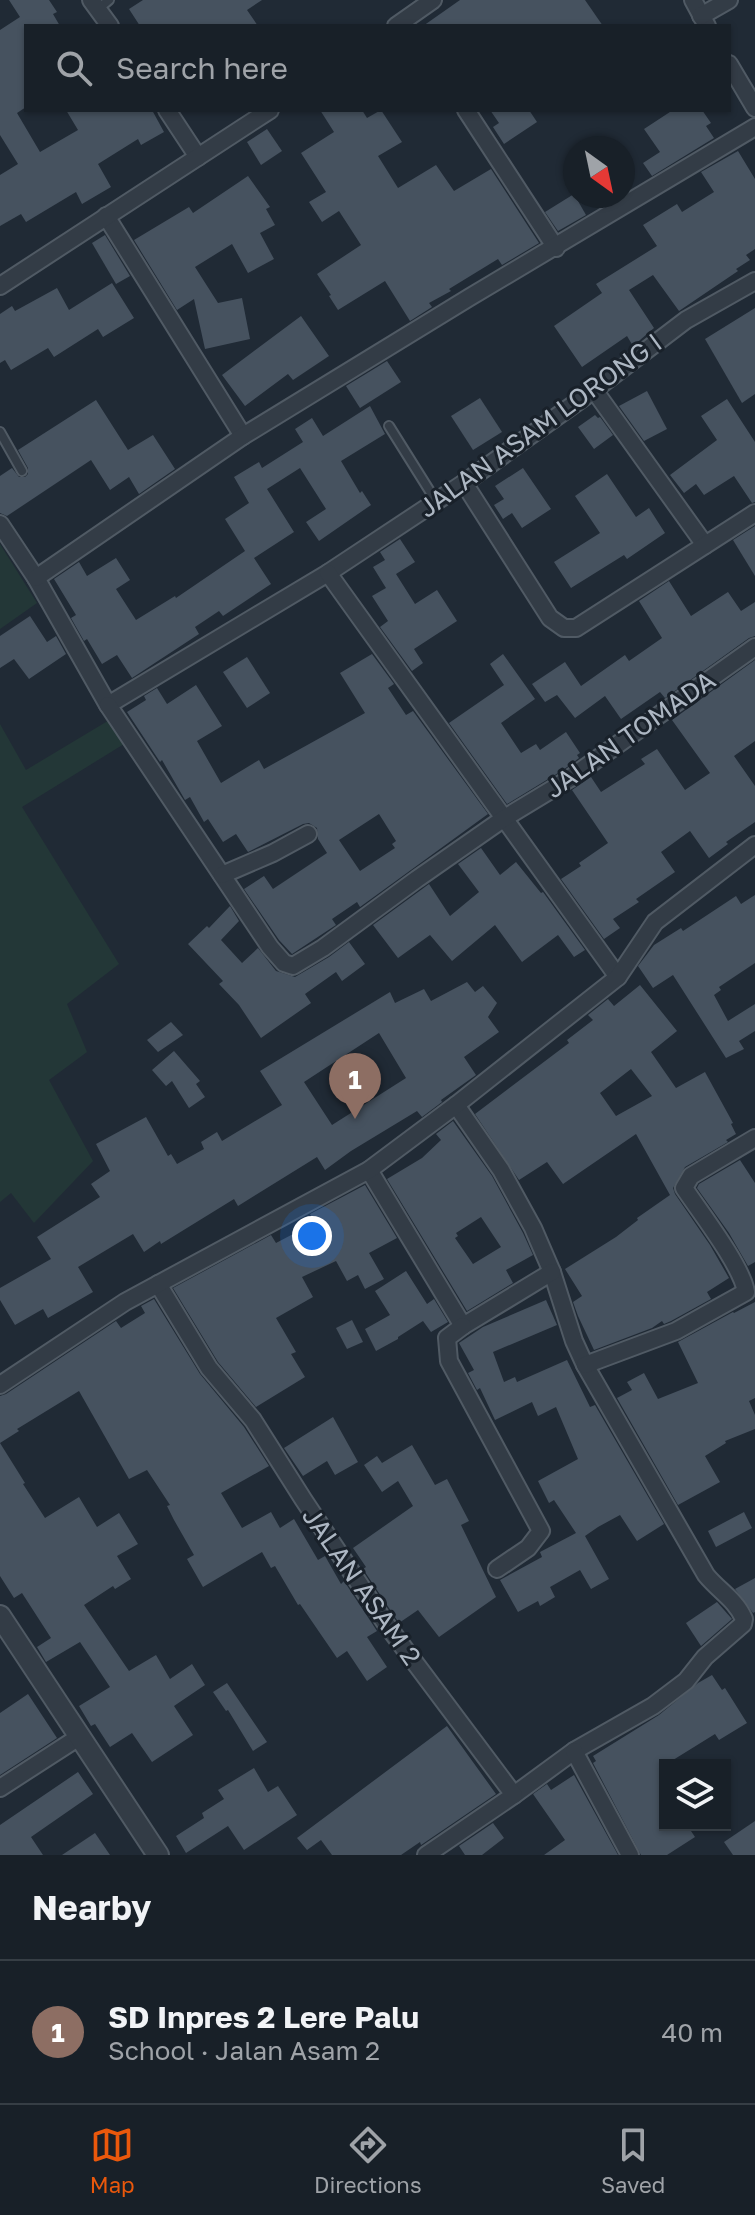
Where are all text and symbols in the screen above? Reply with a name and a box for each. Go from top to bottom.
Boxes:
search box [24,24,731,112]
icon: search [52,46,96,90]
text: Search here [116,50,288,86]
north arrow [563,136,635,208]
street label: JALAN ASAM LORONG I [412,326,668,524]
street label: JALAN TOMADA [539,664,721,804]
pin: 1 [329,1053,381,1119]
your location [292,1216,332,1256]
street label: JALAN ASAM 2 [296,1501,428,1671]
map controls [659,1759,731,1831]
button: layers [659,1759,731,1831]
text: Nearby [32,1887,152,1927]
text: SD Inpres 2 Lere Palu [108,1999,419,2035]
text: 1 [51,2017,65,2048]
text: 40 m [662,2017,723,2048]
text: School · Jalan Asam 2 [108,2035,380,2066]
tab: Map [90,2123,135,2198]
tab: Directions [314,2123,422,2198]
tab: Saved [601,2123,665,2198]

